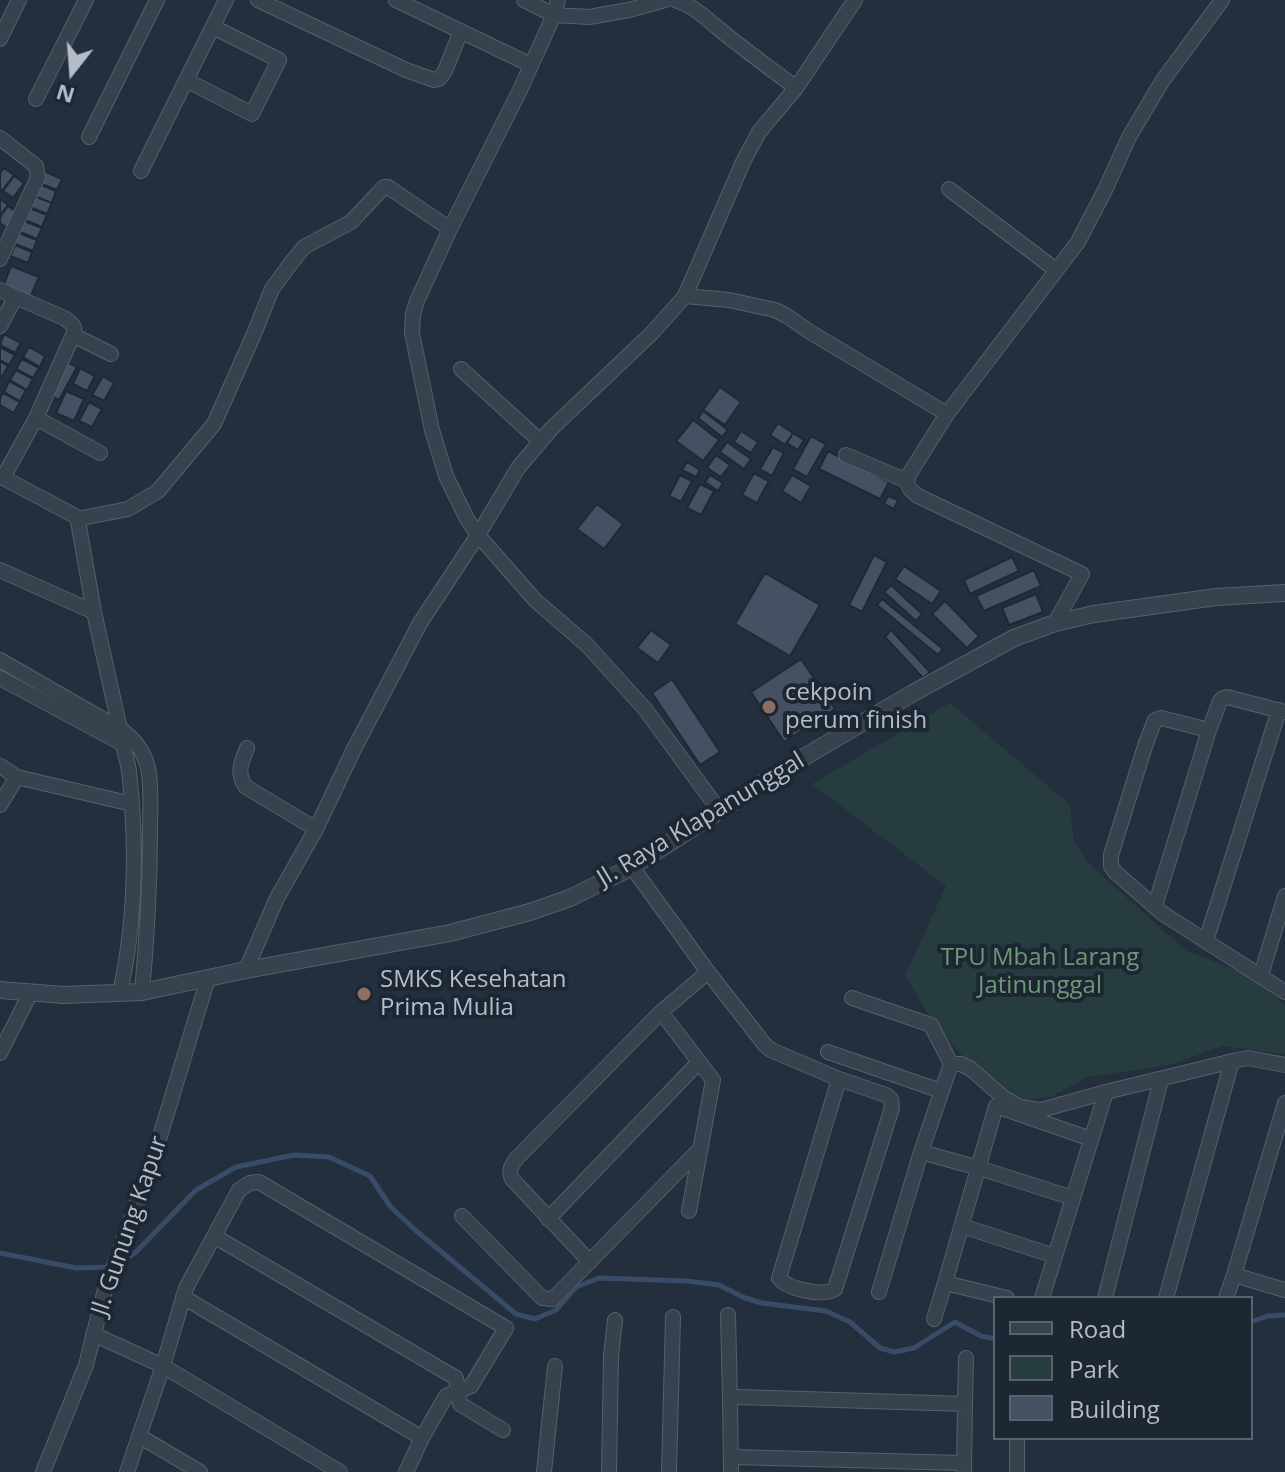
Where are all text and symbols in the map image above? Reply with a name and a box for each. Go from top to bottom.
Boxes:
north arrow [32,32,112,112]
text: N [52,78,78,112]
place label: cekpoin perum finish [785,679,927,735]
marker: cekpoin perum finish [760,698,778,716]
street label: Jl. Raya Klapanunggal [592,747,810,893]
park label: TPU Mbah Larang Jatinunggal [941,944,1139,1000]
place label: SMKS Kesehatan Prima Mulia [380,966,567,1022]
marker: SMKS Kesehatan Prima Mulia [355,985,373,1003]
street label: Jl. Gunung Kapur [86,1132,174,1320]
legend [993,1296,1253,1440]
text: Road [1069,1312,1126,1345]
text: Park [1069,1352,1119,1385]
text: Building [1069,1392,1160,1425]

